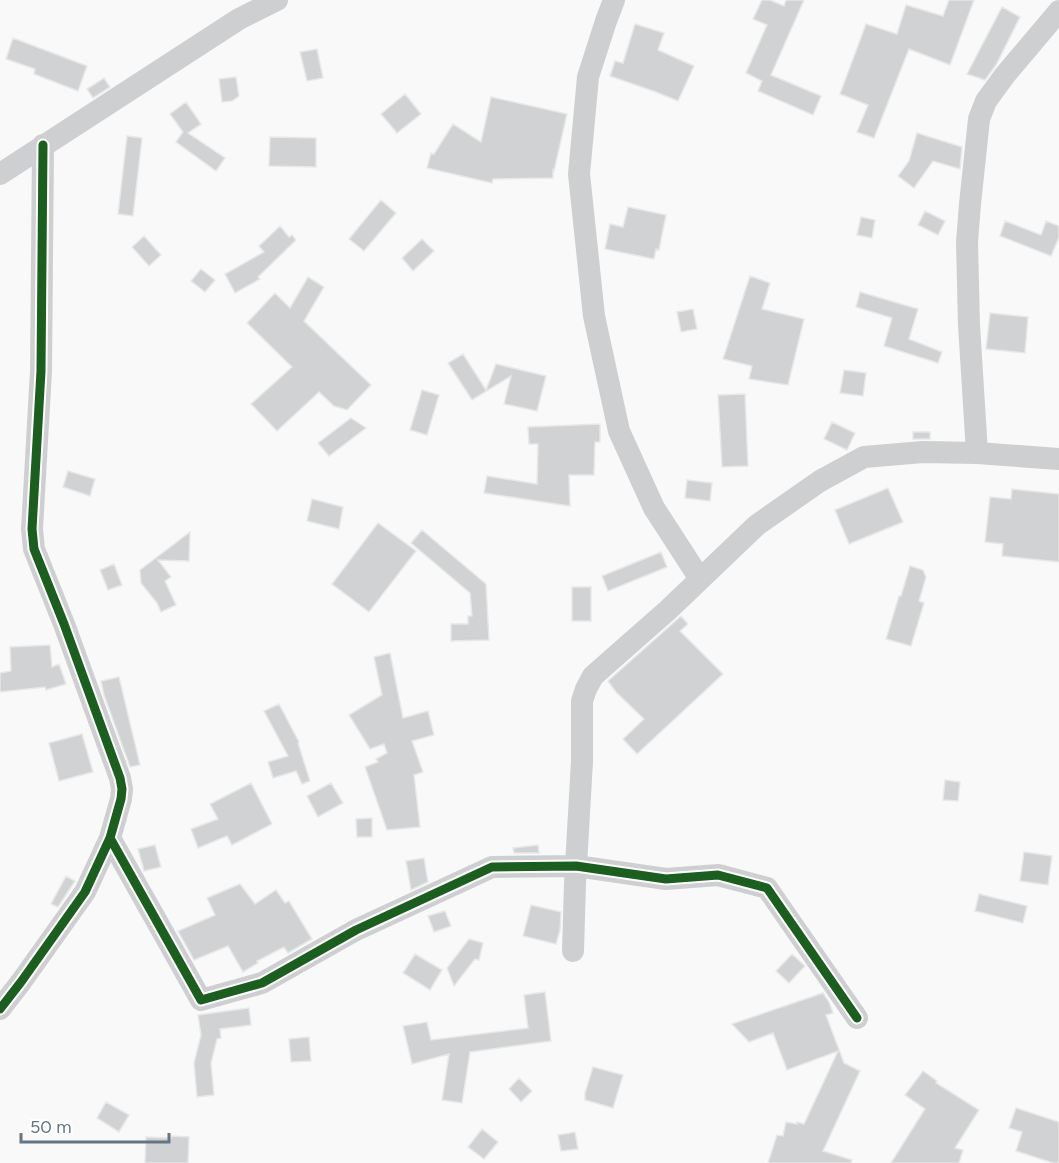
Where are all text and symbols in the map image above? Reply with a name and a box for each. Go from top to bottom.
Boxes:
scale bar [21,1106,170,1144]
text: 50 m [30,1116,72,1138]

